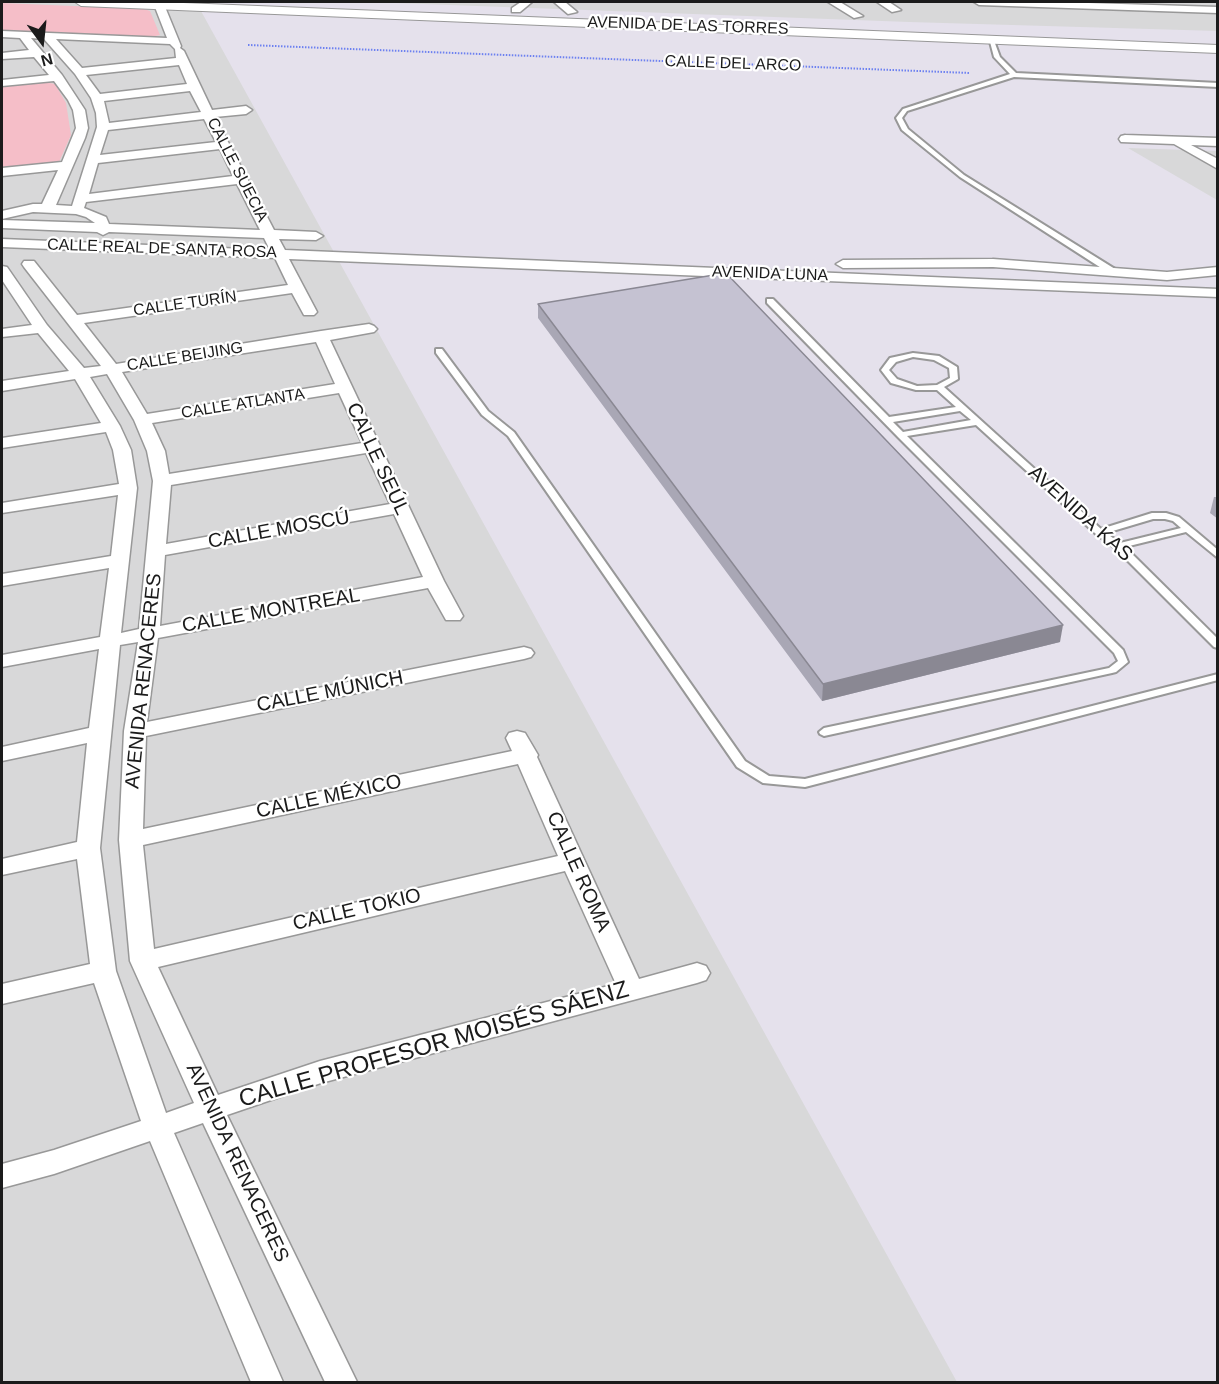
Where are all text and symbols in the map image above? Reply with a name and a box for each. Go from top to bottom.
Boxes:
north arrow [12,12,72,72]
street label: AVENIDA DE LAS TORRES [587,13,789,39]
text: N [39,50,55,70]
street label: CALLE DEL ARCO [664,52,802,76]
street label: CALLE SUECIA [202,115,272,225]
street label: CALLE REAL DE SANTA ROSA [47,235,277,263]
street label: AVENIDA LUNA [712,262,828,286]
street label: CALLE TURÍN [132,287,238,321]
street label: CALLE BEIJING [126,338,244,376]
street label: CALLE ATLANTA [180,385,306,423]
street label: CALLE SEÚL [341,399,413,519]
street label: AVENIDA KAS [1023,461,1137,567]
street label: CALLE MOSCÚ [206,506,352,554]
street label: AVENIDA RENACERES [121,572,167,790]
street label: CALLE MONTREAL [180,584,362,638]
street label: CALLE MÚNICH [255,666,405,718]
street label: CALLE MÉXICO [254,770,404,824]
street label: CALLE ROMA [541,808,615,936]
street label: CALLE TOKIO [291,884,423,936]
street label: CALLE PROFESOR MOISÉS SÁENZ [236,975,632,1115]
street label: AVENIDA RENACERES [180,1060,294,1266]

